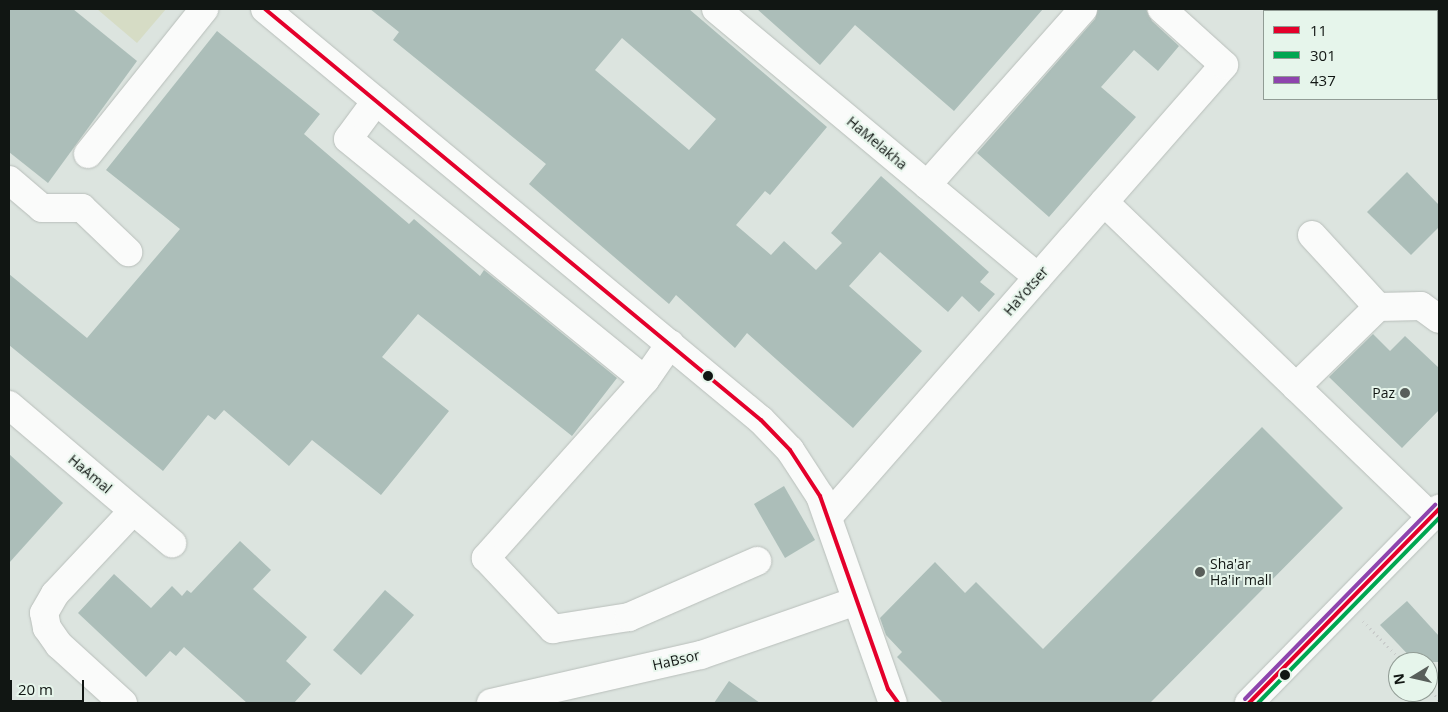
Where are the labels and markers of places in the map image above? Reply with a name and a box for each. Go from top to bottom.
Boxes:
unlabelled marker [703,371,713,381]
place label: Paz [1372,385,1395,401]
marker: Paz [1399,387,1411,399]
place label: Sha'ar Ha'ir mall [1210,556,1272,588]
marker: Sha'ar Ha'ir mall [1194,566,1206,578]
unlabelled marker [1280,670,1290,680]

